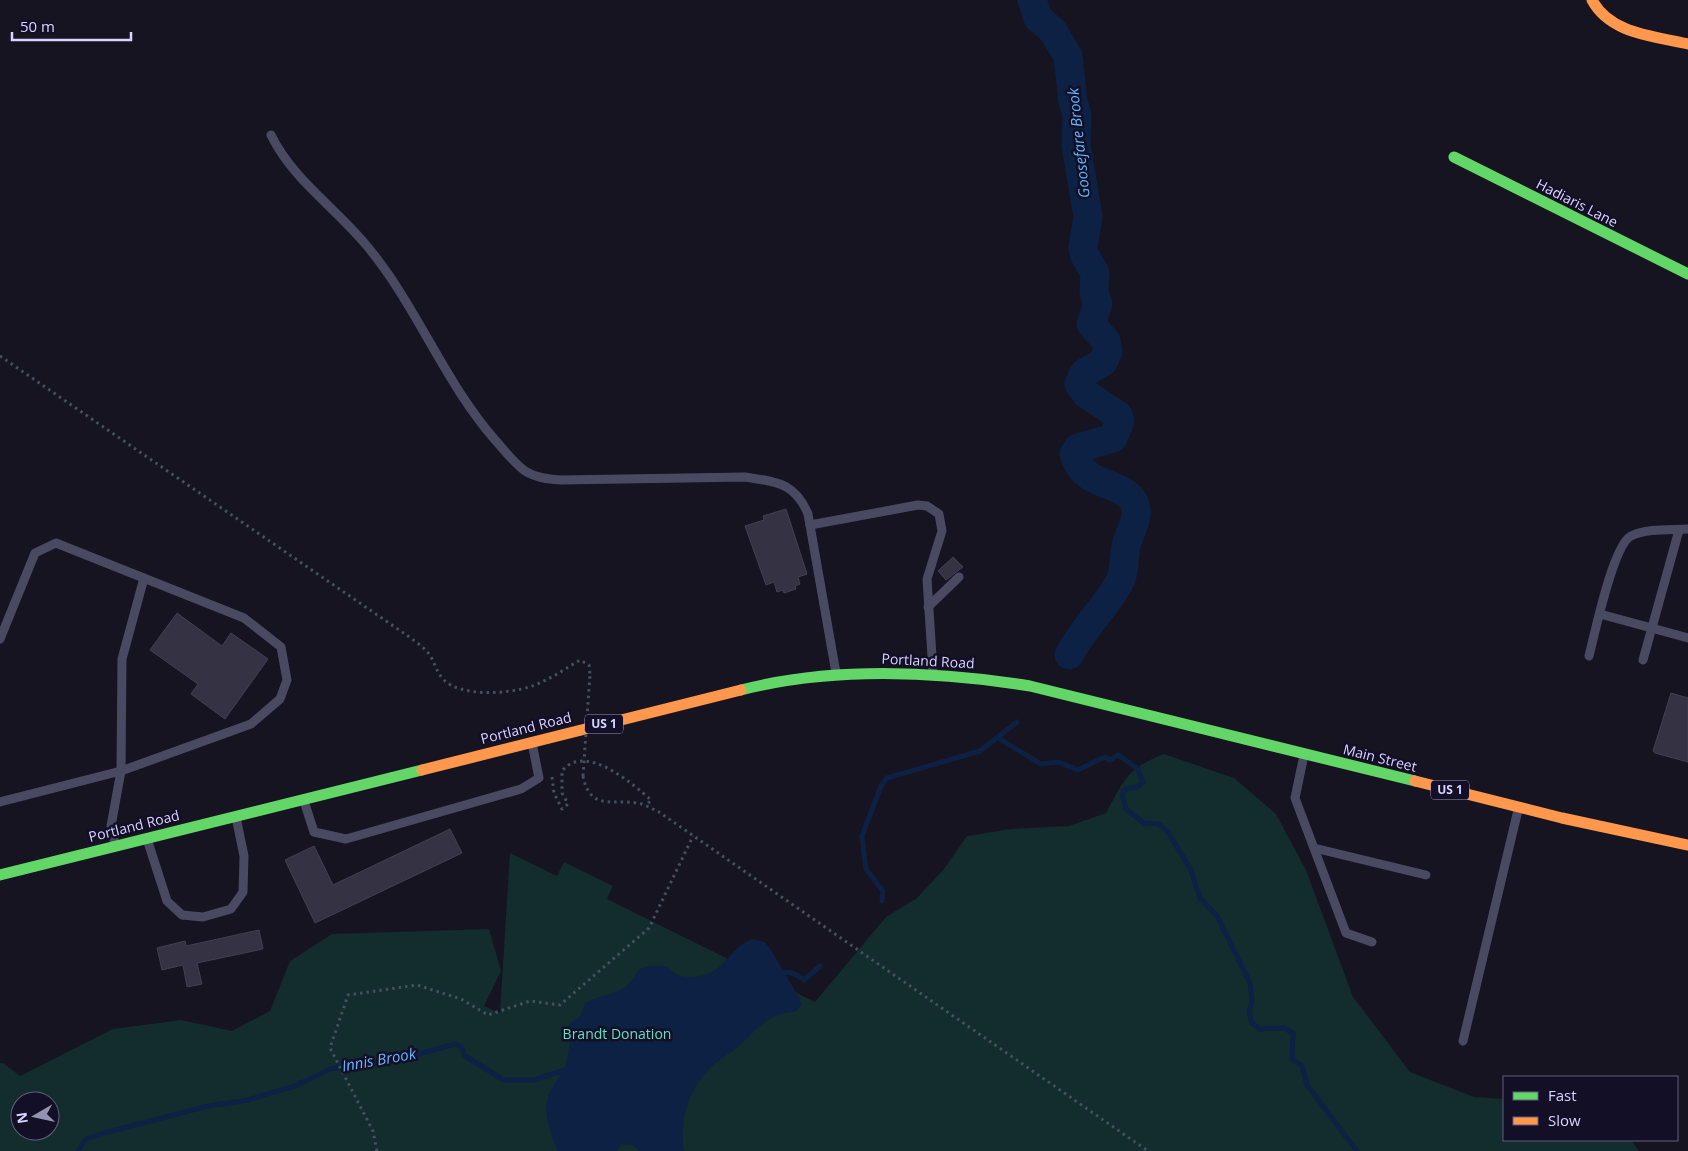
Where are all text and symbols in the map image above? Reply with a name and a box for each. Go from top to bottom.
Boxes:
scale bar [12,10,131,42]
text: 50 m [20,16,55,36]
water label: Goosefare Brook [1062,86,1094,199]
street label: Hadiaris Lane [1533,174,1621,231]
street label: Portland Road [881,649,975,672]
street label: Portland Road [478,707,573,748]
road number: US 1 [585,714,623,734]
street label: Main Street [1341,739,1419,776]
road number: US 1 [1431,780,1469,800]
street label: Portland Road [86,805,181,846]
park label: Brandt Donation [563,1024,671,1043]
water label: Innis Brook [340,1043,418,1075]
legend [1503,1076,1678,1141]
text: Fast [1548,1085,1577,1105]
north arrow [10,1091,60,1141]
text: Slow [1548,1110,1581,1130]
text: N [11,1111,32,1125]

